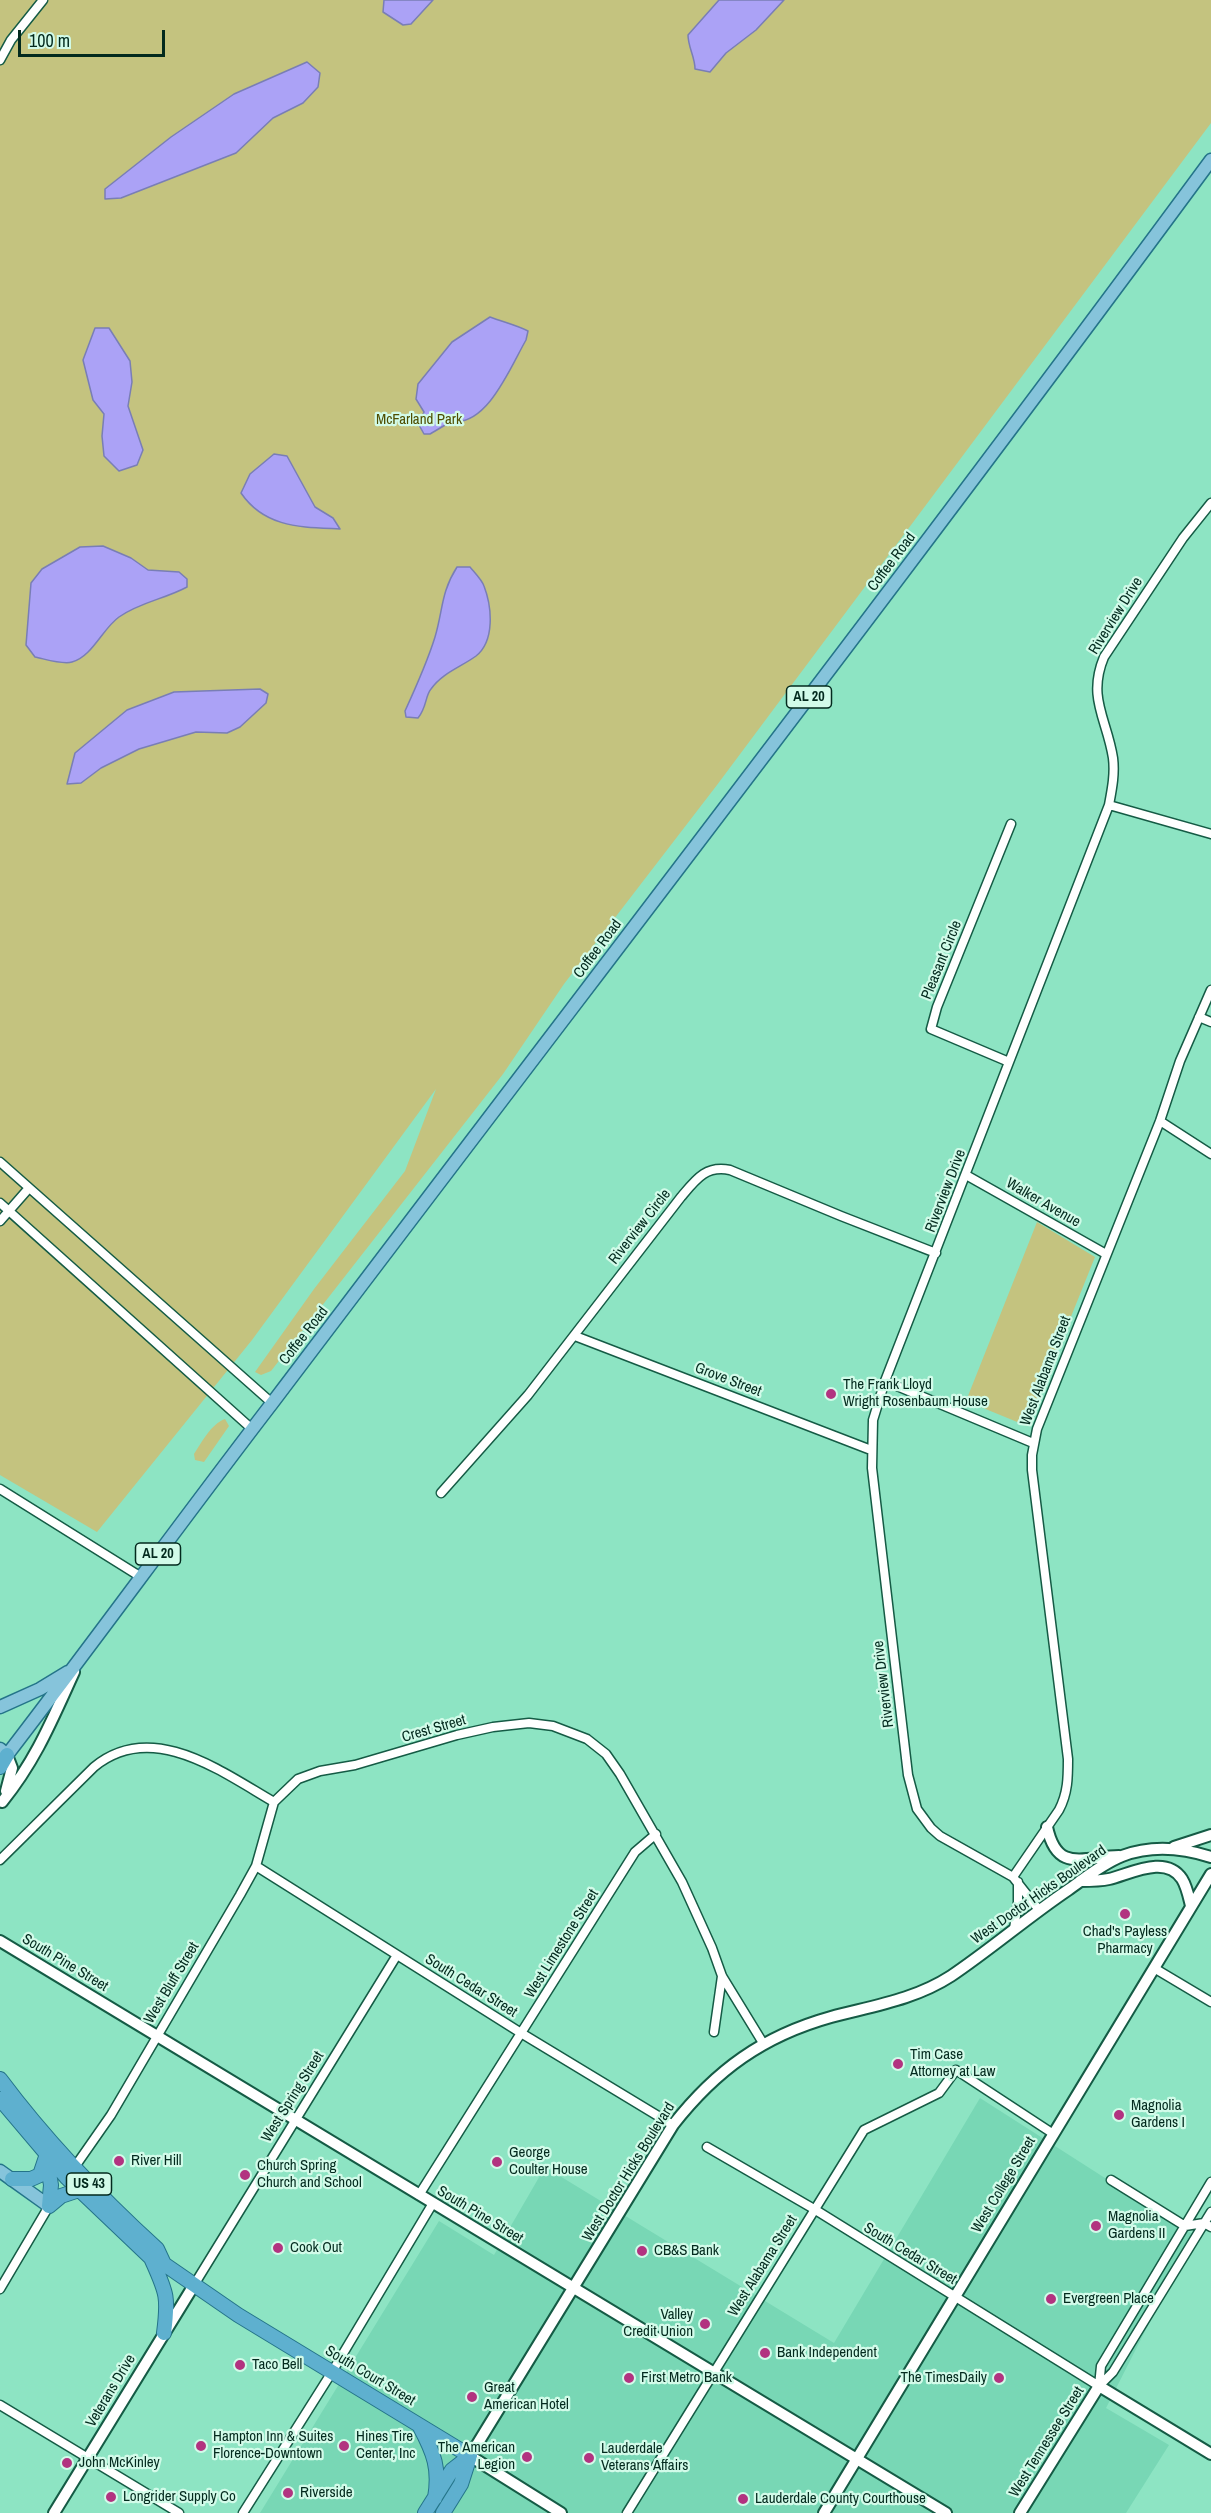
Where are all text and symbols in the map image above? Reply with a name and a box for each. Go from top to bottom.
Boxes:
scale bar [21,18,168,56]
text: 100 m [29,28,70,53]
park label: McFarland Park [376,411,462,429]
street label: Coffee Road [864,529,920,595]
street label: Riverview Drive [1085,574,1147,658]
road number: AL 20 [786,686,832,708]
street label: Coffee Road [570,916,626,982]
street label: Pleasant Circle [918,918,966,1002]
street label: Riverview Drive [922,1147,970,1235]
street label: Walker Avenue [1003,1175,1083,1231]
street label: Riverview Circle [605,1186,675,1268]
street label: Coffee Road [276,1303,332,1369]
street label: West Alabama Street [1017,1314,1075,1428]
street label: Grove Street [692,1359,764,1401]
place label: The Frank Lloyd Wright Rosenbaum House [843,1376,988,1411]
marker: The Frank Lloyd Wright Rosenbaum House [824,1387,838,1401]
road number: AL 20 [136,1543,180,1565]
street label: Riverview Drive [870,1639,898,1729]
street label: Crest Street [400,1711,468,1747]
street label: West Doctor Hicks Boulevard [968,1842,1110,1948]
street label: West Limestone Street [521,1886,603,2002]
marker: Chad's Payless Pharmacy [1118,1907,1132,1921]
place label: Chad's Payless Pharmacy [1083,1923,1167,1958]
street label: South Pine Street [19,1930,111,1996]
street label: West Bluff Street [141,1939,203,2027]
street label: South Cedar Street [422,1950,520,2022]
place label: Tim Case Attorney at Law [910,2046,995,2081]
street label: West Spring Street [258,2048,328,2146]
marker: Tim Case Attorney at Law [891,2057,905,2071]
place label: Magnolia Gardens I [1131,2097,1185,2132]
street label: West Doctor Hicks Boulevard [579,2099,679,2245]
marker: Magnolia Gardens I [1112,2108,1126,2122]
street label: West College Street [968,2134,1040,2236]
place label: George Coulter House [509,2144,588,2179]
place label: River Hill [131,2152,182,2170]
marker: River Hill [112,2154,126,2168]
marker: George Coulter House [490,2155,504,2169]
place label: Church Spring Church and School [257,2157,362,2192]
marker: Church Spring Church and School [238,2168,252,2182]
road number: US 43 [66,2173,112,2195]
street label: South Pine Street [434,2182,526,2248]
place label: Magnolia Gardens II [1108,2208,1165,2243]
street label: West Alabama Street [725,2212,801,2320]
street label: South Cedar Street [860,2219,960,2289]
marker: Magnolia Gardens II [1089,2219,1103,2233]
place label: Cook Out [290,2239,342,2257]
marker: Cook Out [271,2241,285,2255]
place label: CB&S Bank [654,2242,719,2260]
marker: CB&S Bank [635,2244,649,2258]
place label: Evergreen Place [1063,2290,1154,2308]
marker: Evergreen Place [1044,2292,1058,2306]
place label: Valley Credit Union [623,2306,693,2341]
marker: Valley Credit Union [698,2317,712,2331]
street label: South Court Street [322,2342,418,2410]
place label: Bank Independent [777,2344,877,2362]
marker: Bank Independent [758,2346,772,2360]
street label: Veterans Drive [82,2351,140,2431]
place label: Taco Bell [252,2356,302,2374]
marker: Taco Bell [233,2358,247,2372]
place label: First Metro Bank [641,2369,732,2387]
place label: The TimesDaily [900,2369,987,2387]
marker: First Metro Bank [622,2371,636,2385]
marker: The TimesDaily [992,2371,1006,2385]
place label: Great American Hotel [484,2379,569,2414]
street label: West Tennessee Street [1006,2383,1088,2501]
marker: Great American Hotel [465,2390,479,2404]
place label: Hampton Inn & Suites Florence-Downtown [213,2428,333,2463]
place label: Hines Tire Center, Inc [356,2428,415,2463]
marker: Hampton Inn & Suites Florence-Downtown [194,2439,208,2453]
marker: Hines Tire Center, Inc [337,2439,351,2453]
place label: The American Legion [438,2439,515,2474]
place label: Lauderdale Veterans Affairs [601,2440,688,2475]
marker: The American Legion [520,2450,534,2464]
marker: Lauderdale Veterans Affairs [582,2451,596,2465]
place label: John McKinley [79,2454,160,2472]
marker: John McKinley [60,2456,74,2470]
place label: Riverside [300,2484,353,2502]
marker: Riverside [281,2486,295,2500]
place label: Longrider Supply Co [123,2488,236,2506]
marker: Longrider Supply Co [104,2490,118,2504]
place label: Lauderdale County Courthouse [755,2490,926,2508]
marker: Lauderdale County Courthouse [736,2492,750,2506]

